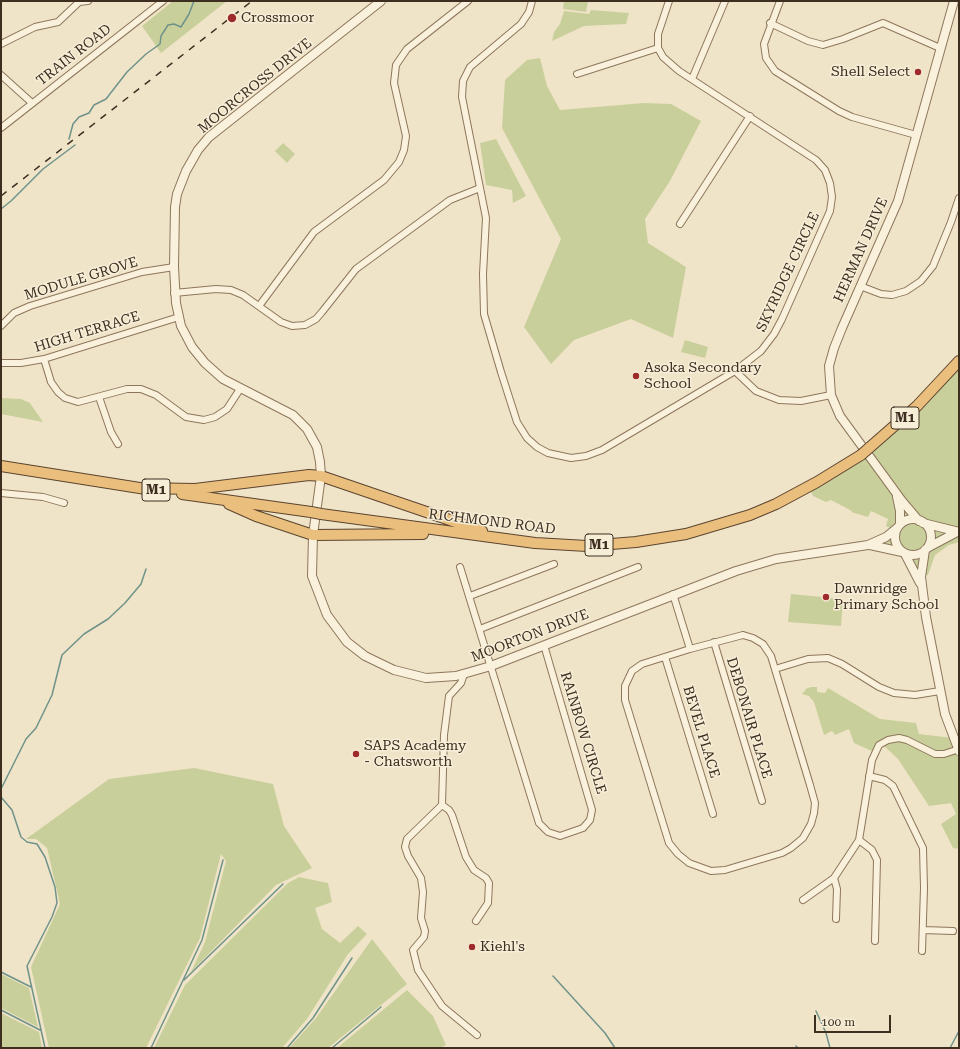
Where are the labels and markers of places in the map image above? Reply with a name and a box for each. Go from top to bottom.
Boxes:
place label: Crossmoor [241,10,314,26]
marker: Crossmoor [226,12,238,24]
place label: Shell Select [831,64,910,80]
marker: Shell Select [913,67,923,77]
place label: Asoka Secondary School [644,360,762,392]
marker: Asoka Secondary School [631,371,641,381]
place label: Dawnridge Primary School [834,581,939,614]
marker: Dawnridge Primary School [821,592,831,602]
place label: SAPS Academy - Chatsworth [364,738,466,770]
marker: SAPS Academy - Chatsworth [351,749,361,759]
place label: Kiehl's [480,939,525,955]
marker: Kiehl's [467,942,477,952]

